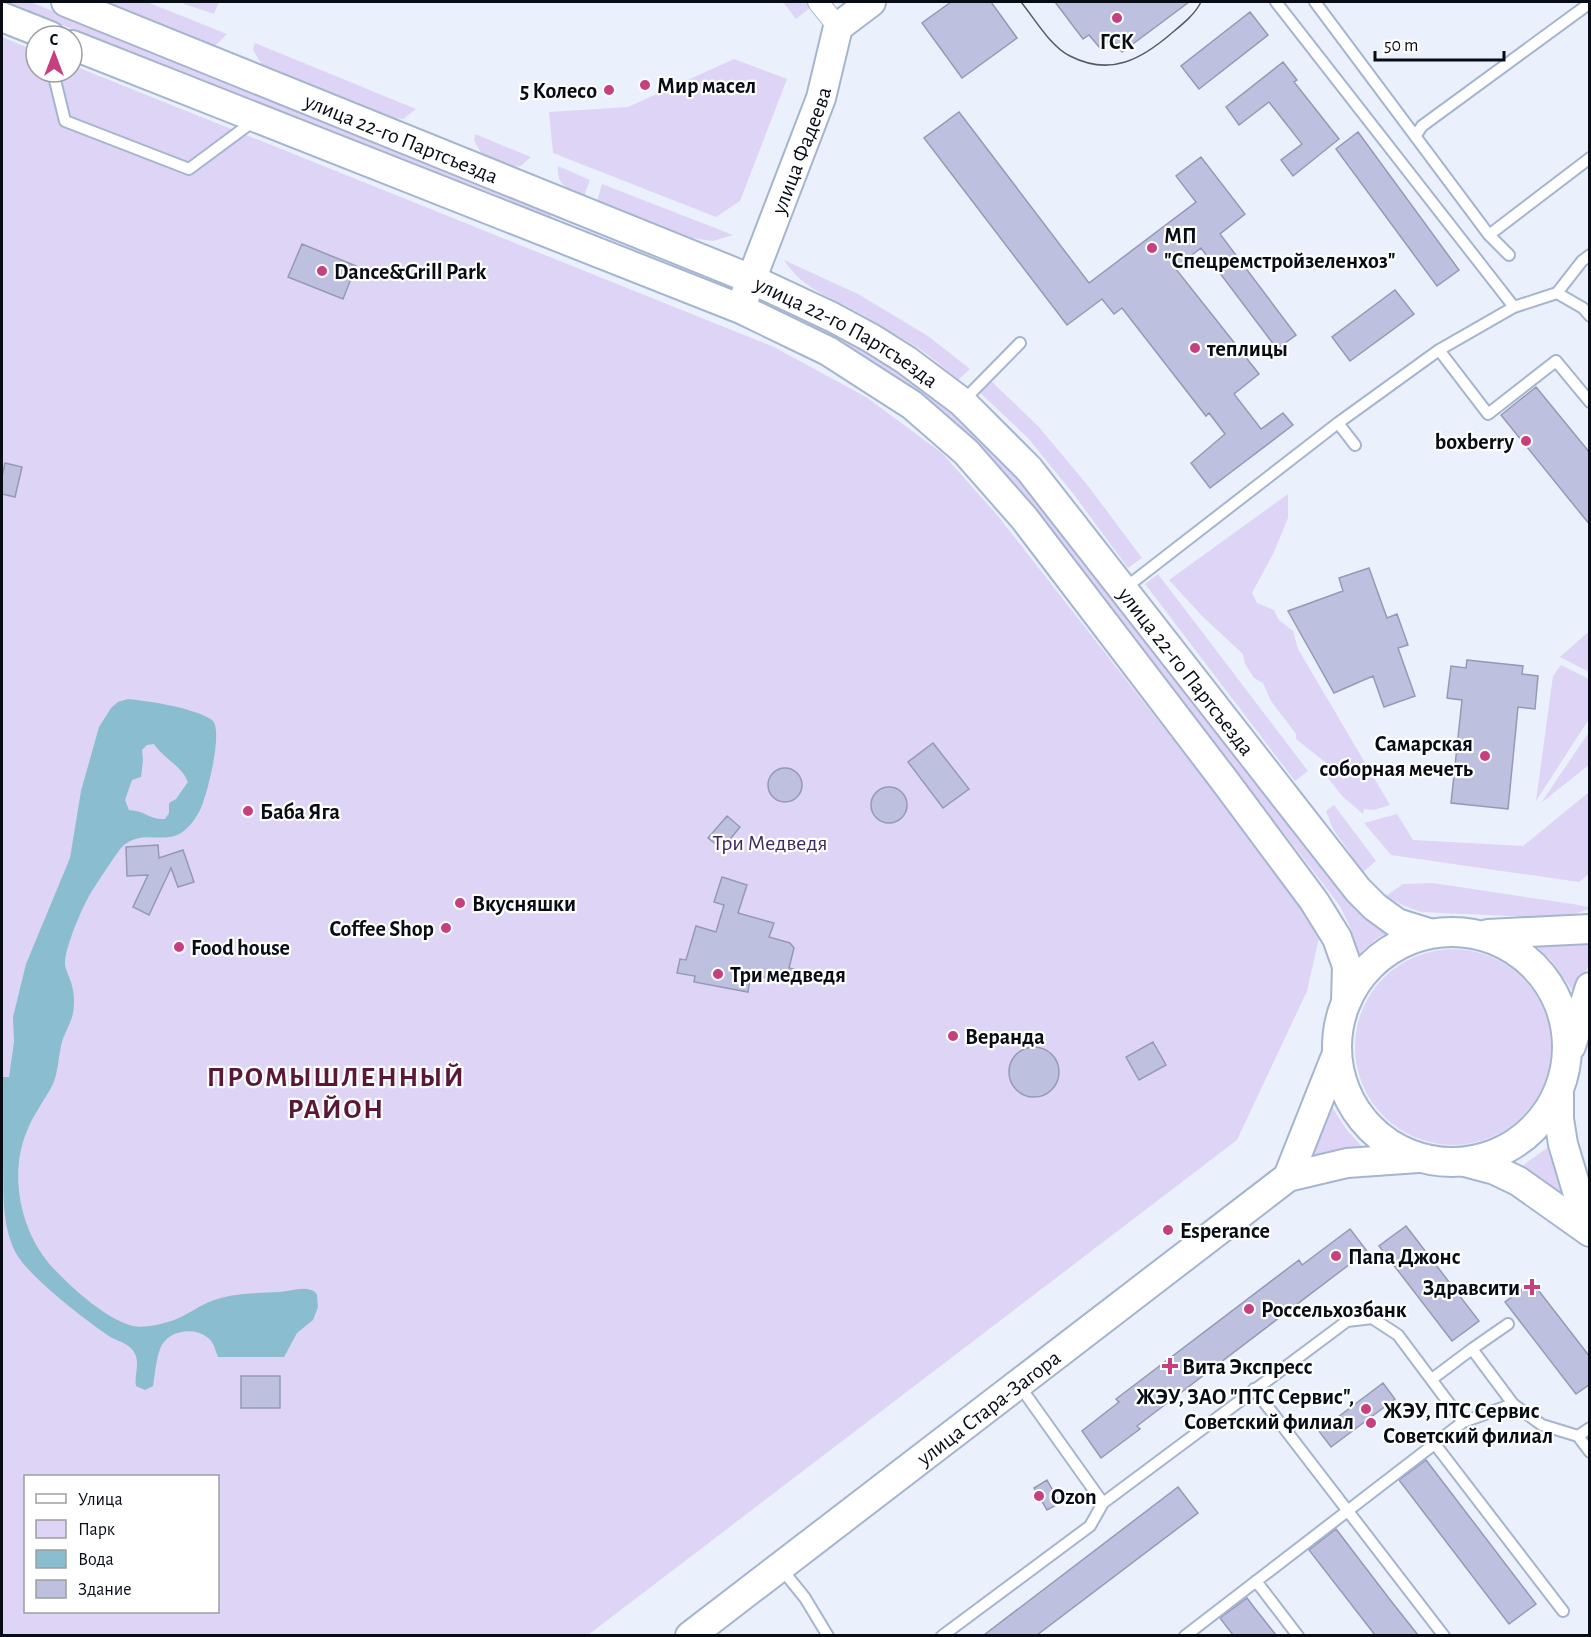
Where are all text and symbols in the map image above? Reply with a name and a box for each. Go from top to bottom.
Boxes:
marker: ГСК [1110,11,1124,25]
north arrow [24,24,84,84]
scale bar [1375,24,1504,62]
place label: ГСК [1100,31,1135,53]
text: С [50,32,59,48]
text: 50 m [1384,37,1418,55]
place label: Мир масел [657,75,756,97]
marker: Мир масел [638,78,652,92]
place label: 5 Колесо [520,80,597,102]
marker: 5 Колесо [602,83,616,97]
street label: улица Фадеева [767,85,835,218]
street label: улица 22-го Партсъезда [301,89,501,188]
place label: МП "Спецремстройзеленхоз" [1164,225,1396,272]
marker: МП "Спецремстройзеленхоз" [1145,241,1159,255]
place label: Dance&Grill Park [334,261,486,283]
marker: Dance&Grill Park [315,264,329,278]
street label: улица 22-го Партсъезда [750,272,942,392]
place label: теплицы [1206,338,1288,360]
marker: теплицы [1188,341,1202,355]
place label: boxberry [1435,431,1514,454]
marker: boxberry [1519,434,1533,448]
street label: улица 22-го Партсъезда [1113,583,1258,760]
place label: Самарская соборная мечеть [1319,733,1474,780]
marker: Самарская соборная мечеть [1478,749,1492,763]
place label: Баба Яга [260,801,340,823]
marker: Баба Яга [241,804,255,818]
park label: Три Медведя [712,832,828,854]
place label: Вкусняшки [472,893,576,916]
marker: Вкусняшки [453,896,467,910]
place label: Coffee Shop [330,918,434,940]
marker: Coffee Shop [439,921,453,935]
place label: Food house [191,937,290,959]
marker: Food house [172,940,186,954]
place label: Три медведя [730,964,846,986]
marker: Три медведя [711,967,725,981]
place label: Веранда [965,1026,1045,1048]
marker: Веранда [946,1029,960,1043]
district label: ПРОМЫШЛЕННЫЙ РАЙОН [207,1063,465,1124]
place label: Esperance [1180,1220,1270,1242]
marker: Esperance [1161,1223,1175,1237]
place label: Папа Джонс [1348,1246,1461,1268]
marker: Папа Джонс [1329,1249,1343,1263]
place label: Здравсити [1423,1277,1520,1299]
marker: Здравсити [1525,1280,1539,1294]
place label: Россельхозбанк [1261,1299,1407,1321]
marker: Россельхозбанк [1242,1302,1256,1316]
street label: улица Стара-Загора [912,1346,1065,1470]
place label: Вита Экспресс [1182,1356,1313,1378]
marker: Вита Экспресс [1163,1359,1177,1373]
place label: ЖЭУ, ЗАО "ПТС Сервис", Советский филиал [1136,1386,1354,1433]
place label: ЖЭУ, ПТС Сервис Советский филиал [1383,1400,1553,1447]
marker: ЖЭУ, ЗАО "ПТС Сервис", Советский филиал [1359,1402,1373,1416]
marker: ЖЭУ, ПТС Сервис Советский филиал [1364,1416,1378,1430]
legend [24,1475,219,1613]
place label: Ozon [1051,1486,1097,1508]
marker: Ozon [1032,1489,1046,1503]
text: Улица [78,1491,123,1509]
text: Парк [78,1521,116,1539]
text: Вода [78,1551,114,1569]
text: Здание [78,1581,132,1599]

